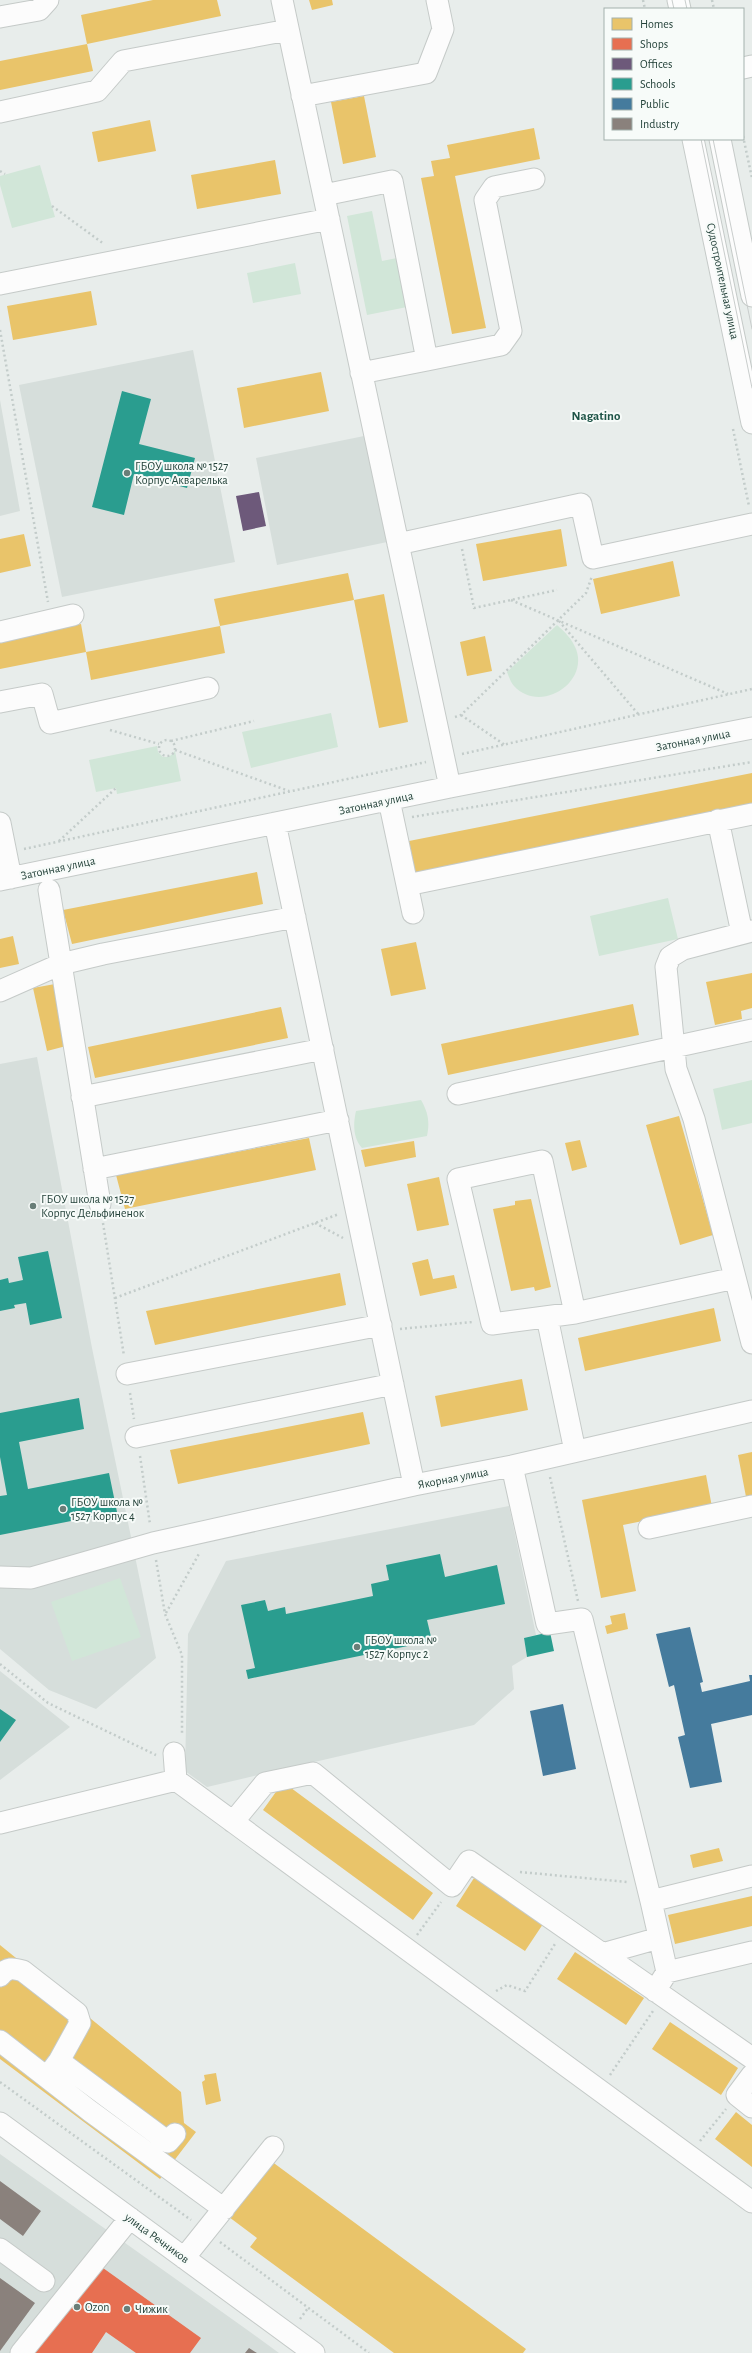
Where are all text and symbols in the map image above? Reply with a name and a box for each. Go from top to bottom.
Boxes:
legend [604,8,744,140]
text: Homes [640,18,673,30]
text: Shops [640,38,668,50]
text: Offices [640,58,673,70]
text: Schools [640,78,675,90]
text: Public [640,98,669,110]
text: Industry [640,118,679,131]
street label: Судостроительная улица [704,222,741,341]
district label: Nagatino [572,410,621,423]
place label: ГБОУ школа № 1527 Корпус Акварелька [135,460,228,487]
marker: ГБОУ школа № 1527 Корпус Акварелька [122,468,132,478]
street label: Затонная улица [655,727,732,754]
street label: Затонная улица [338,789,415,818]
street label: Затонная улица [20,854,97,883]
place label: ГБОУ школа № 1527 Корпус Дельфиненок [41,1193,145,1220]
marker: ГБОУ школа № 1527 Корпус Дельфиненок [28,1201,38,1211]
street label: Якорная улица [417,1465,490,1492]
place label: ГБОУ школа № 1527 Корпус 4 [71,1496,143,1523]
marker: ГБОУ школа № 1527 Корпус 4 [58,1504,68,1514]
place label: ГБОУ школа № 1527 Корпус 2 [365,1634,437,1661]
marker: ГБОУ школа № 1527 Корпус 2 [352,1642,362,1652]
street label: улица Речников [121,2210,192,2266]
place label: Ozon [85,2301,109,2313]
marker: Ozon [72,2302,82,2312]
place label: Чижик [135,2303,168,2315]
marker: Чижик [122,2304,132,2314]

